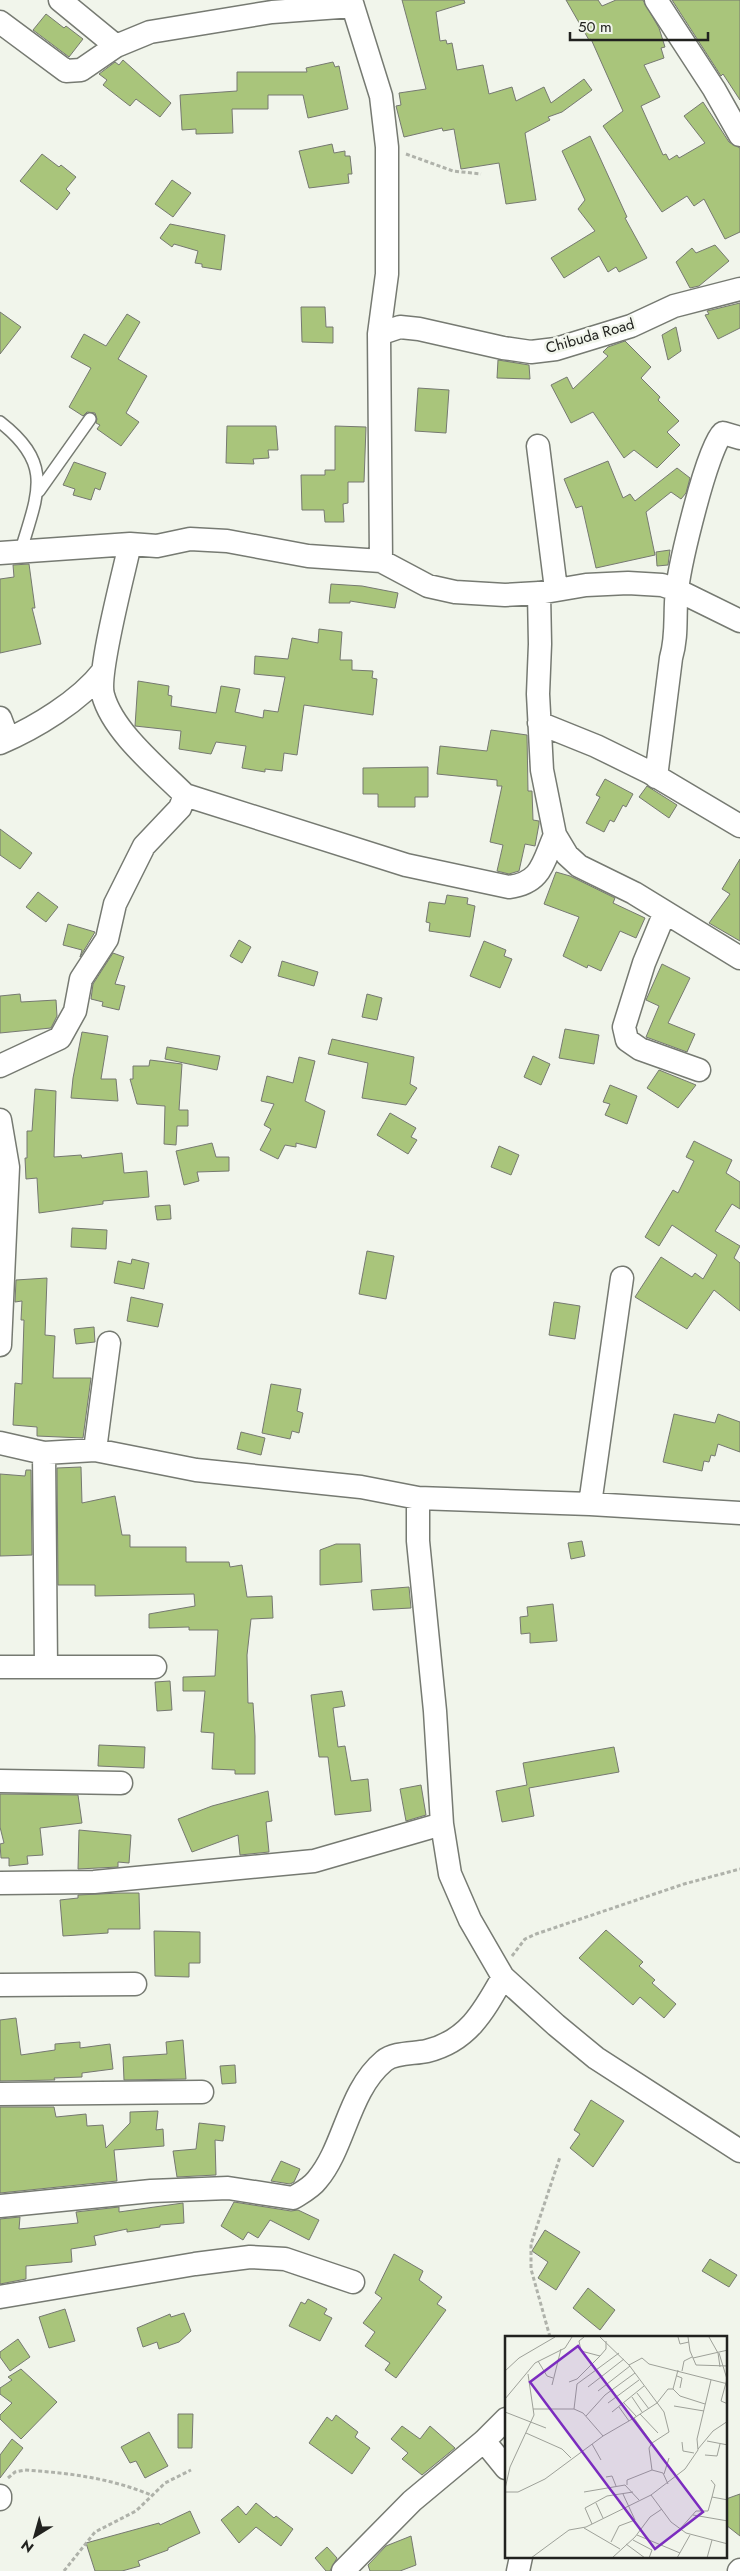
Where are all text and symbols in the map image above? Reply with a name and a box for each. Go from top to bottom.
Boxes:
scale bar [570,10,708,42]
text: 50 m [578,16,612,38]
street label: Chibuda Road [543,313,637,359]
inset map [505,2336,728,2558]
north arrow [10,2511,60,2561]
text: N [17,2535,38,2558]

